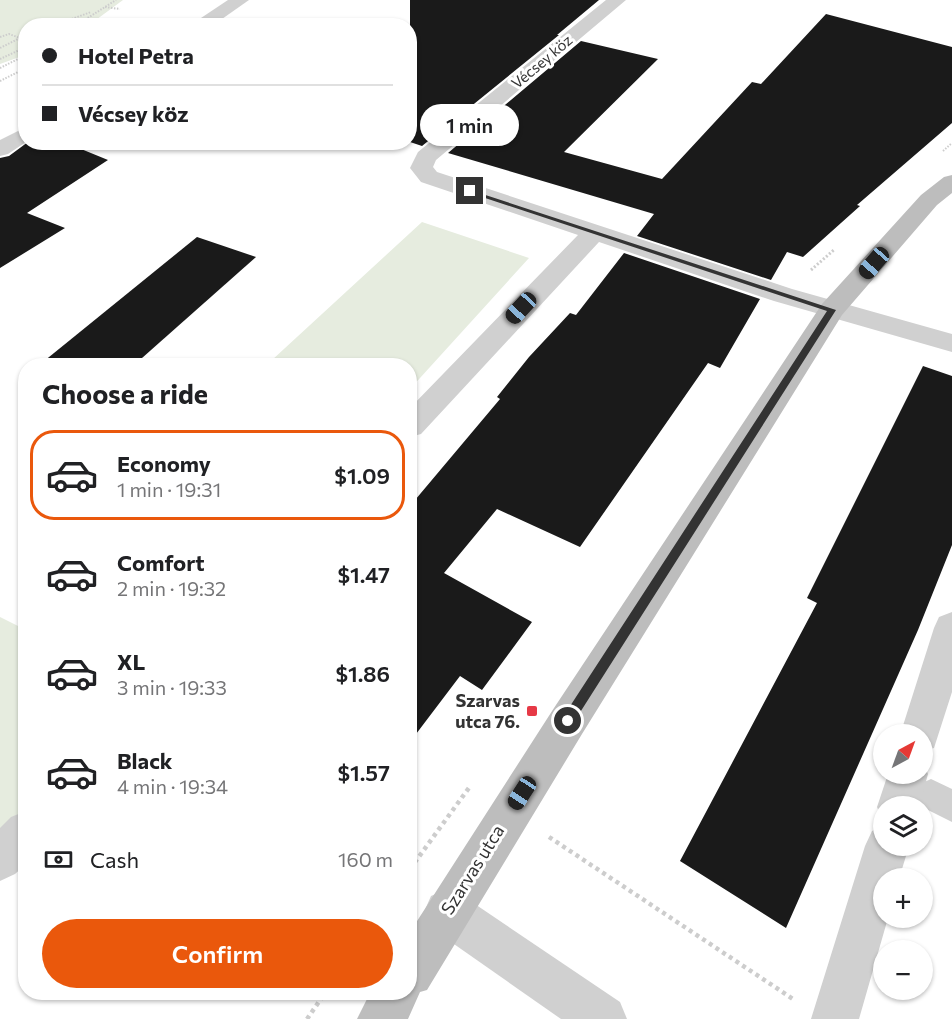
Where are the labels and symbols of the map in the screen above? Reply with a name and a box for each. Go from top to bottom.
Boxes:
street label: Vécsey köz [507,31,575,92]
callout: 1 min [420,104,520,146]
route end [456,177,483,204]
car [855,244,893,282]
car [502,289,540,327]
place label: Szarvas utca 76. [455,689,520,732]
marker: Szarvas utca 76. [525,704,539,718]
route start [554,707,581,734]
north arrow [873,724,933,784]
car [505,773,539,813]
street label: Szarvas utca [436,820,508,918]

